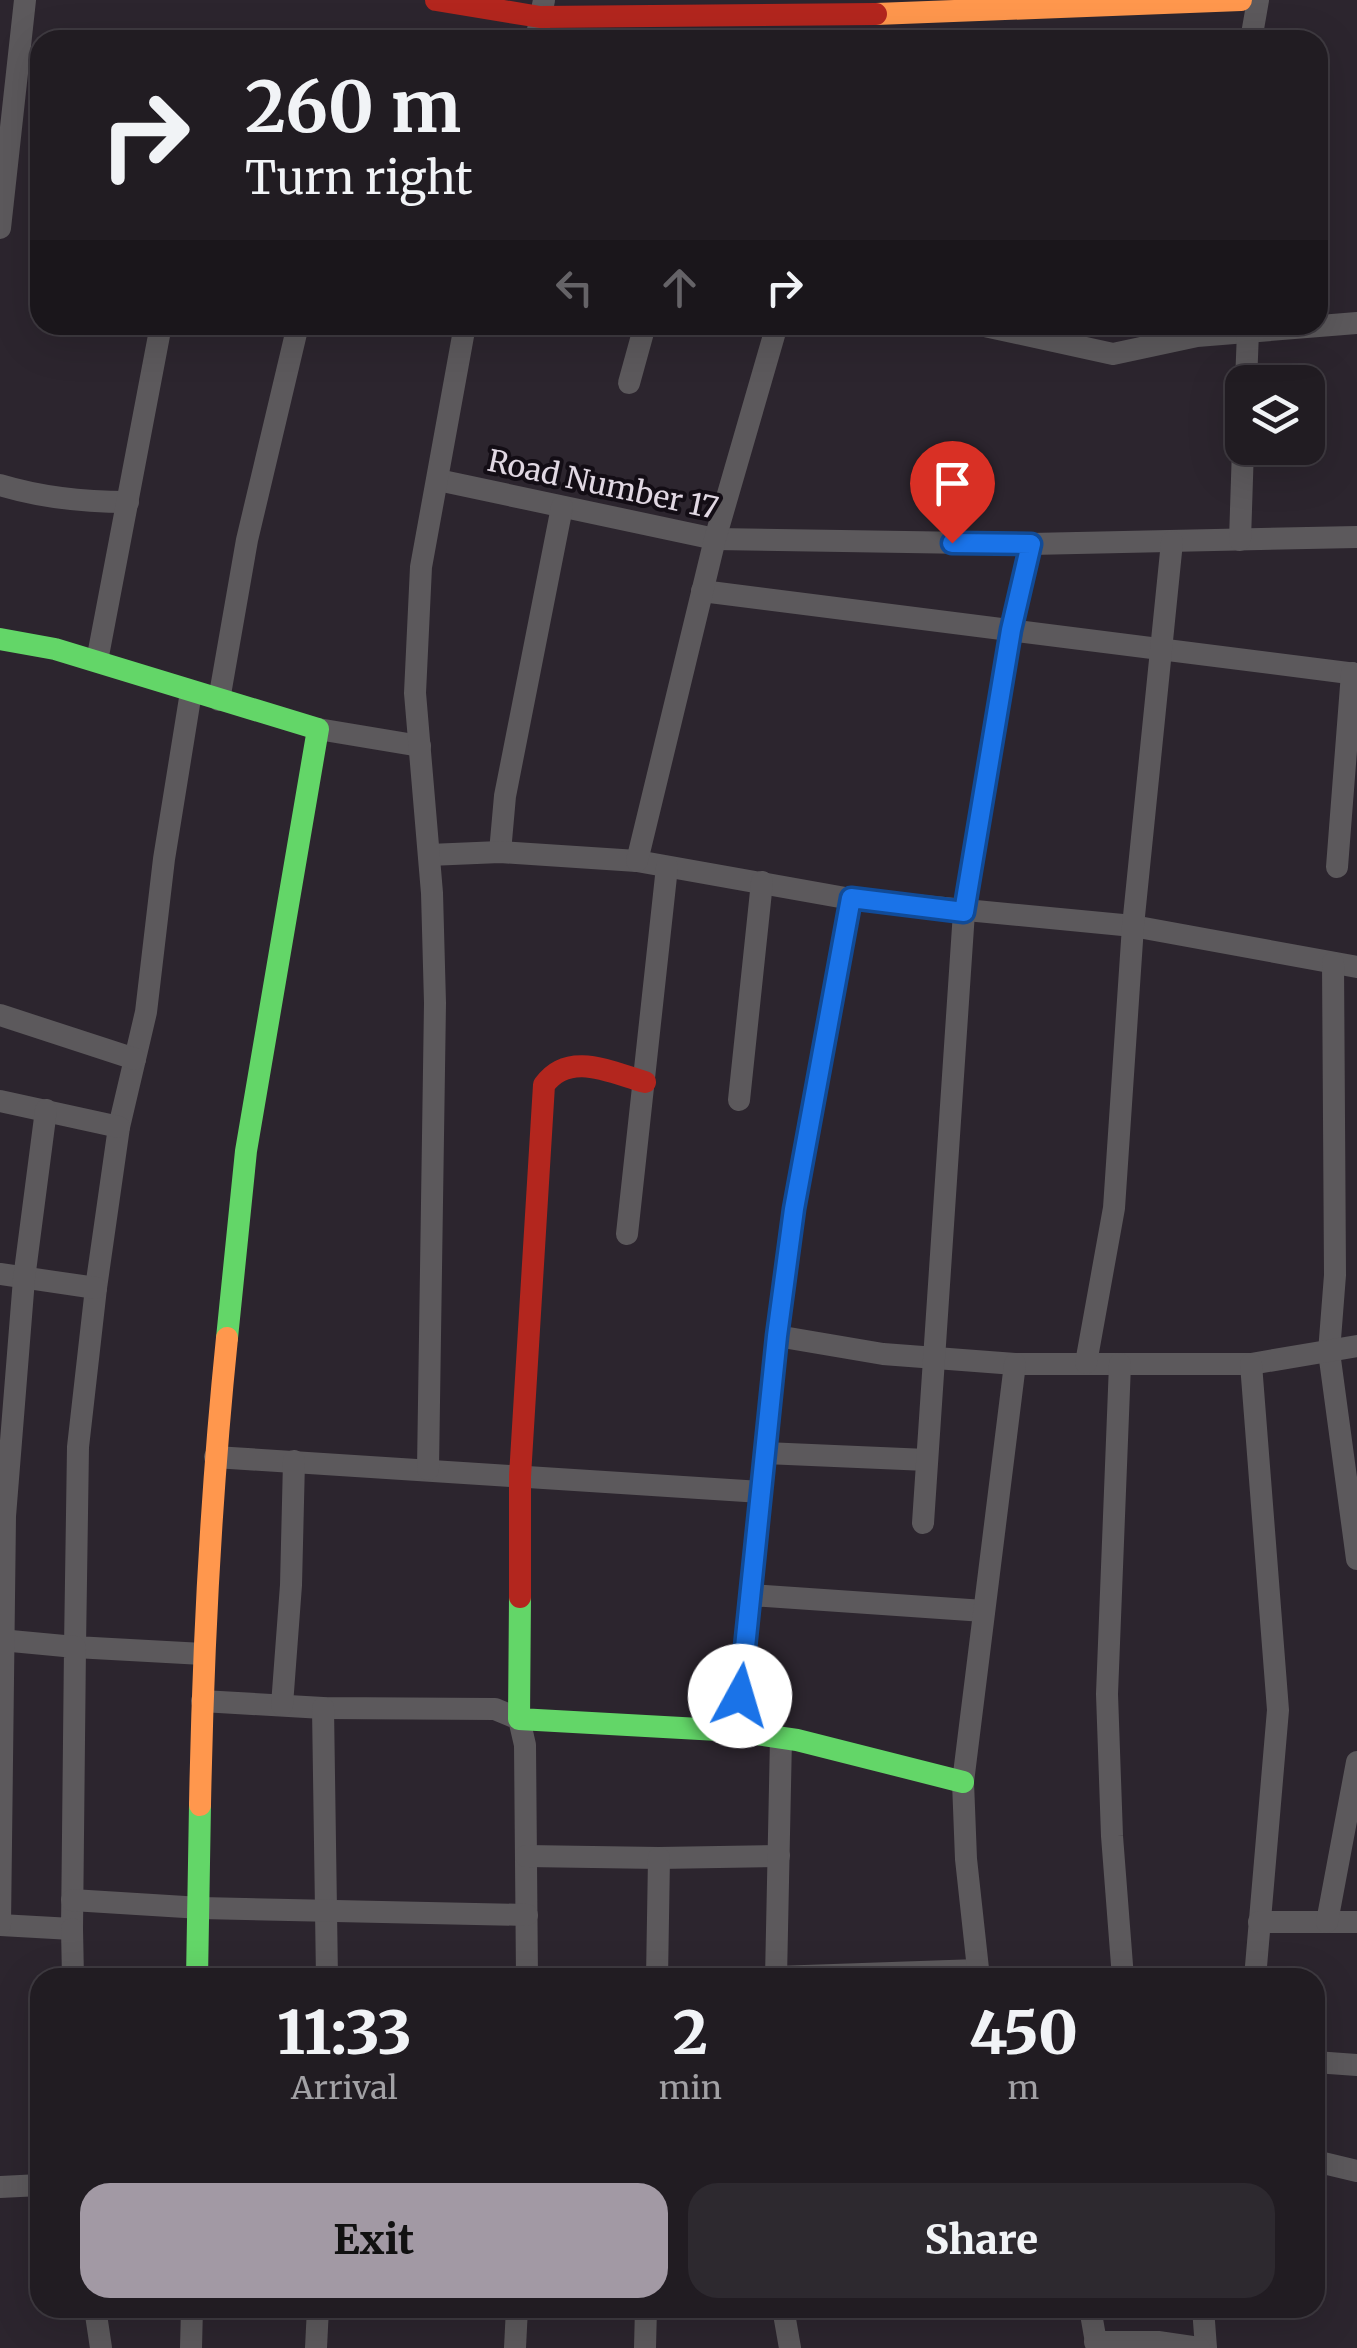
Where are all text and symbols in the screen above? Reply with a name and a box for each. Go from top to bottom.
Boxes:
text: 260 m [245,63,461,151]
icon: right [80,70,210,200]
text: Turn right [245,150,473,206]
icon: left [547,260,602,315]
icon: ahead [652,260,707,315]
icon: right [757,260,812,315]
map controls [1225,365,1325,465]
button: layers [1225,365,1325,465]
street label: Road Number 17 [484,441,722,527]
pin [910,441,995,544]
icon: arrive [925,456,980,511]
position arrow [688,1644,792,1748]
text: 11:33 [277,1995,412,2070]
text: 2 [673,1995,708,2070]
text: 450 [969,1995,1078,2070]
text: Arrival [291,2068,398,2108]
text: min [659,2068,722,2108]
text: m [1008,2068,1039,2108]
button: Exit [80,2183,668,2298]
button: Share [688,2183,1275,2298]

